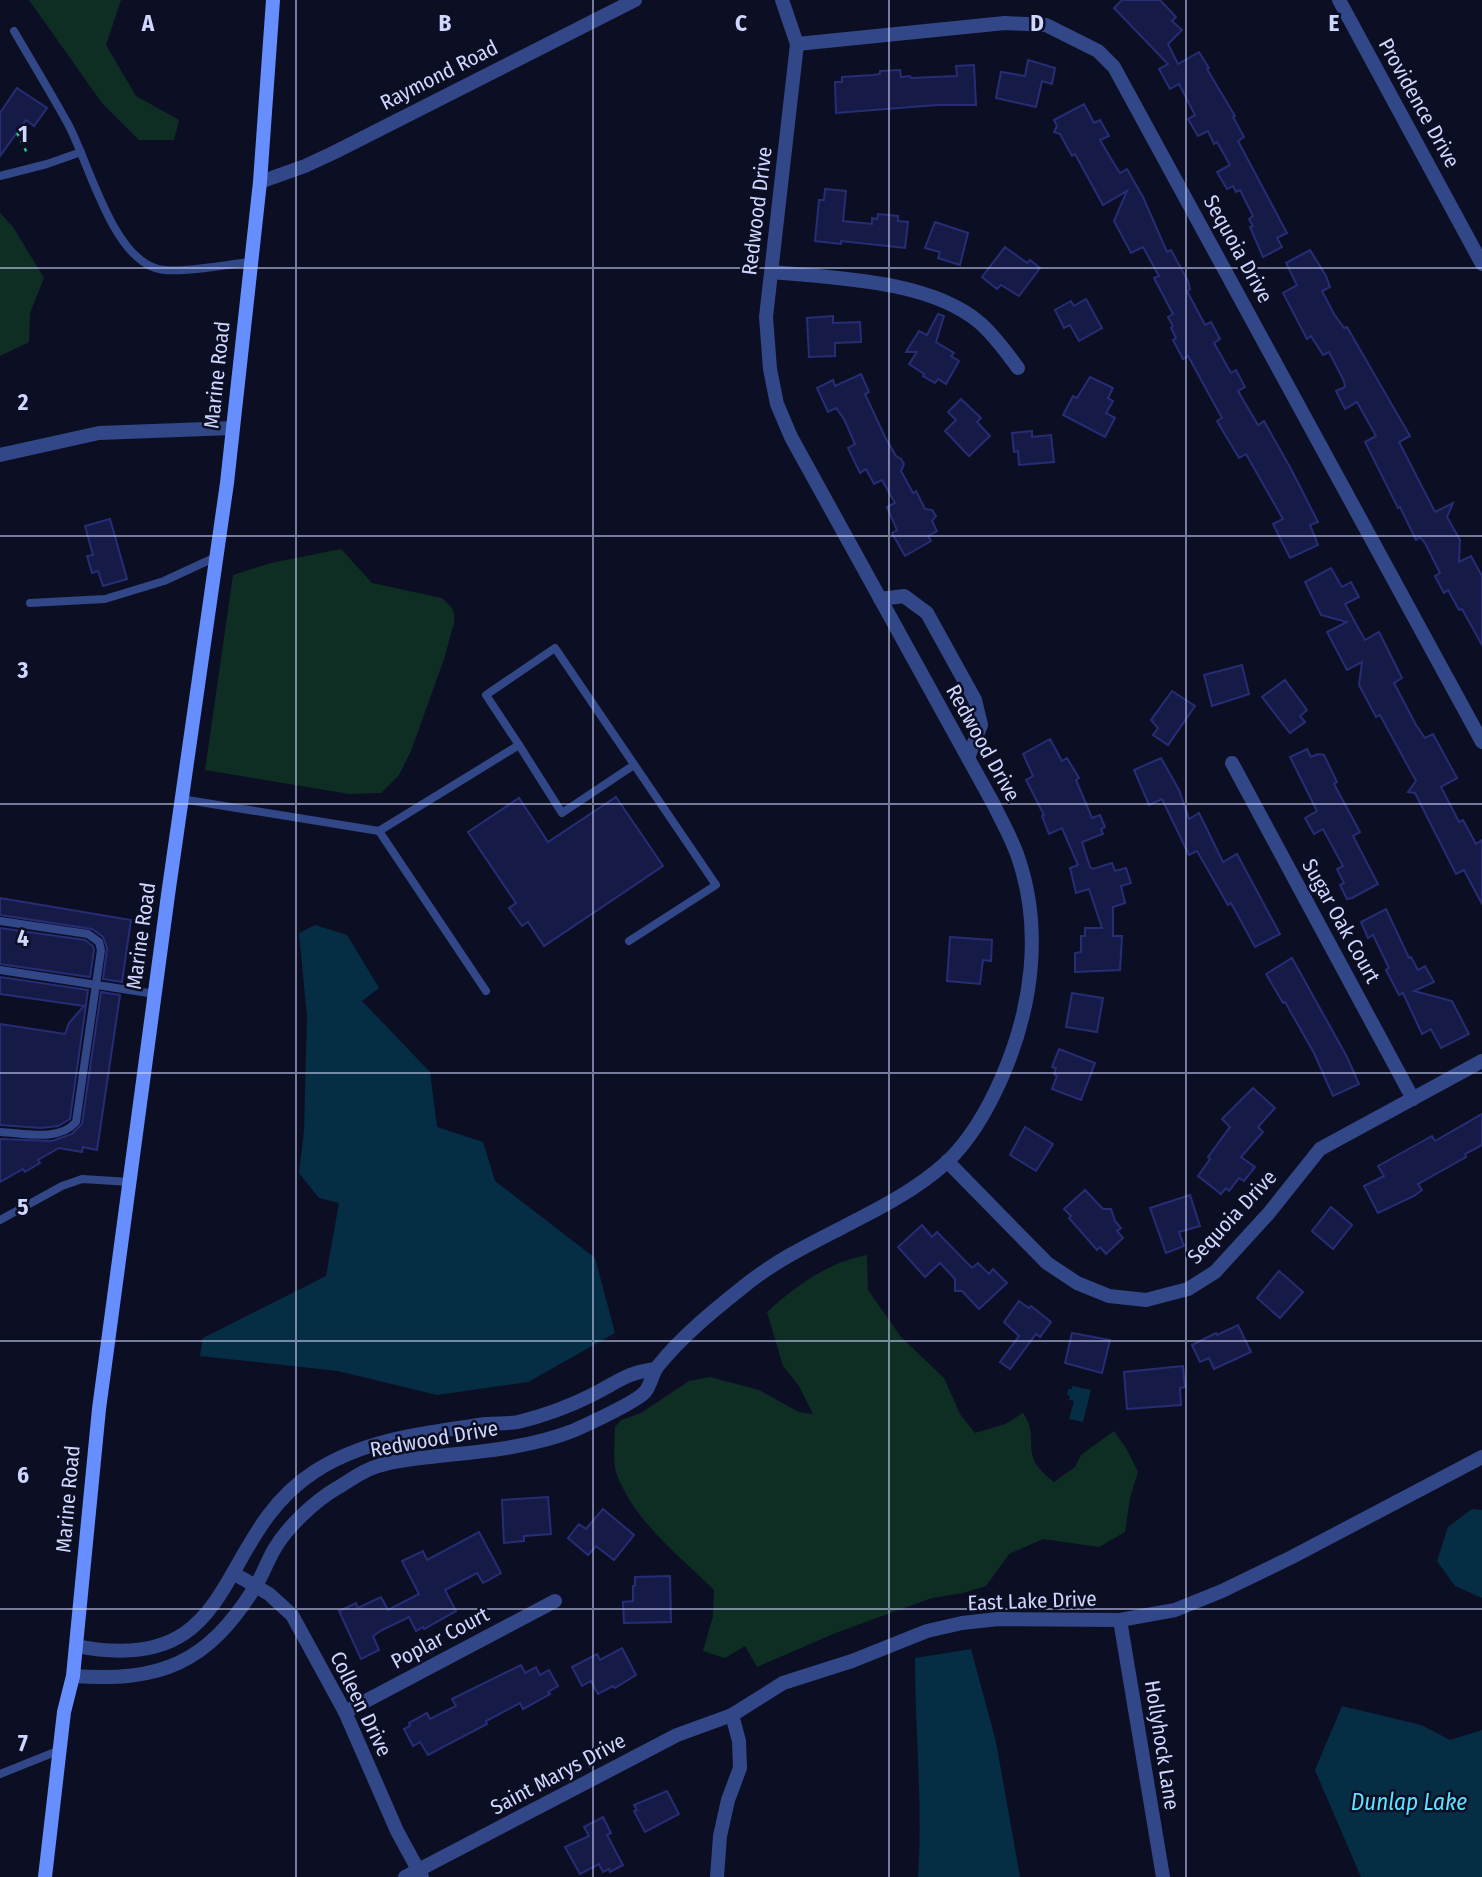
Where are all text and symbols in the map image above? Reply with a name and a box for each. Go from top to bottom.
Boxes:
text: A [141,9,155,37]
text: B [439,9,452,37]
text: C [735,9,747,37]
text: D [1030,9,1044,37]
text: E [1329,9,1340,37]
street label: Raymond Road [376,34,502,116]
street label: Providence Drive [1373,34,1465,172]
text: 1 [18,120,28,148]
street label: Redwood Drive [736,145,778,277]
street label: Sequoia Drive [1198,191,1278,307]
street label: Marine Road [198,320,236,430]
text: 2 [17,388,29,416]
text: 3 [17,656,29,684]
street label: Redwood Drive [940,680,1026,806]
street label: Sugar Oak Court [1296,854,1386,988]
street label: Marine Road [121,881,161,991]
text: 4 [17,924,29,952]
street label: Sequoia Drive [1182,1165,1282,1269]
text: 5 [17,1193,29,1221]
street label: Redwood Drive [368,1415,500,1463]
street label: Marine Road [50,1444,86,1554]
text: 6 [17,1461,29,1489]
street label: East Lake Drive [967,1586,1097,1616]
street label: Poplar Court [387,1601,493,1675]
street label: Colleen Drive [324,1647,398,1761]
street label: Hollyhock Lane [1139,1678,1185,1812]
street label: Saint Marys Drive [486,1728,630,1820]
text: 7 [18,1729,28,1757]
water label: Dunlap Lake [1351,1788,1467,1816]

